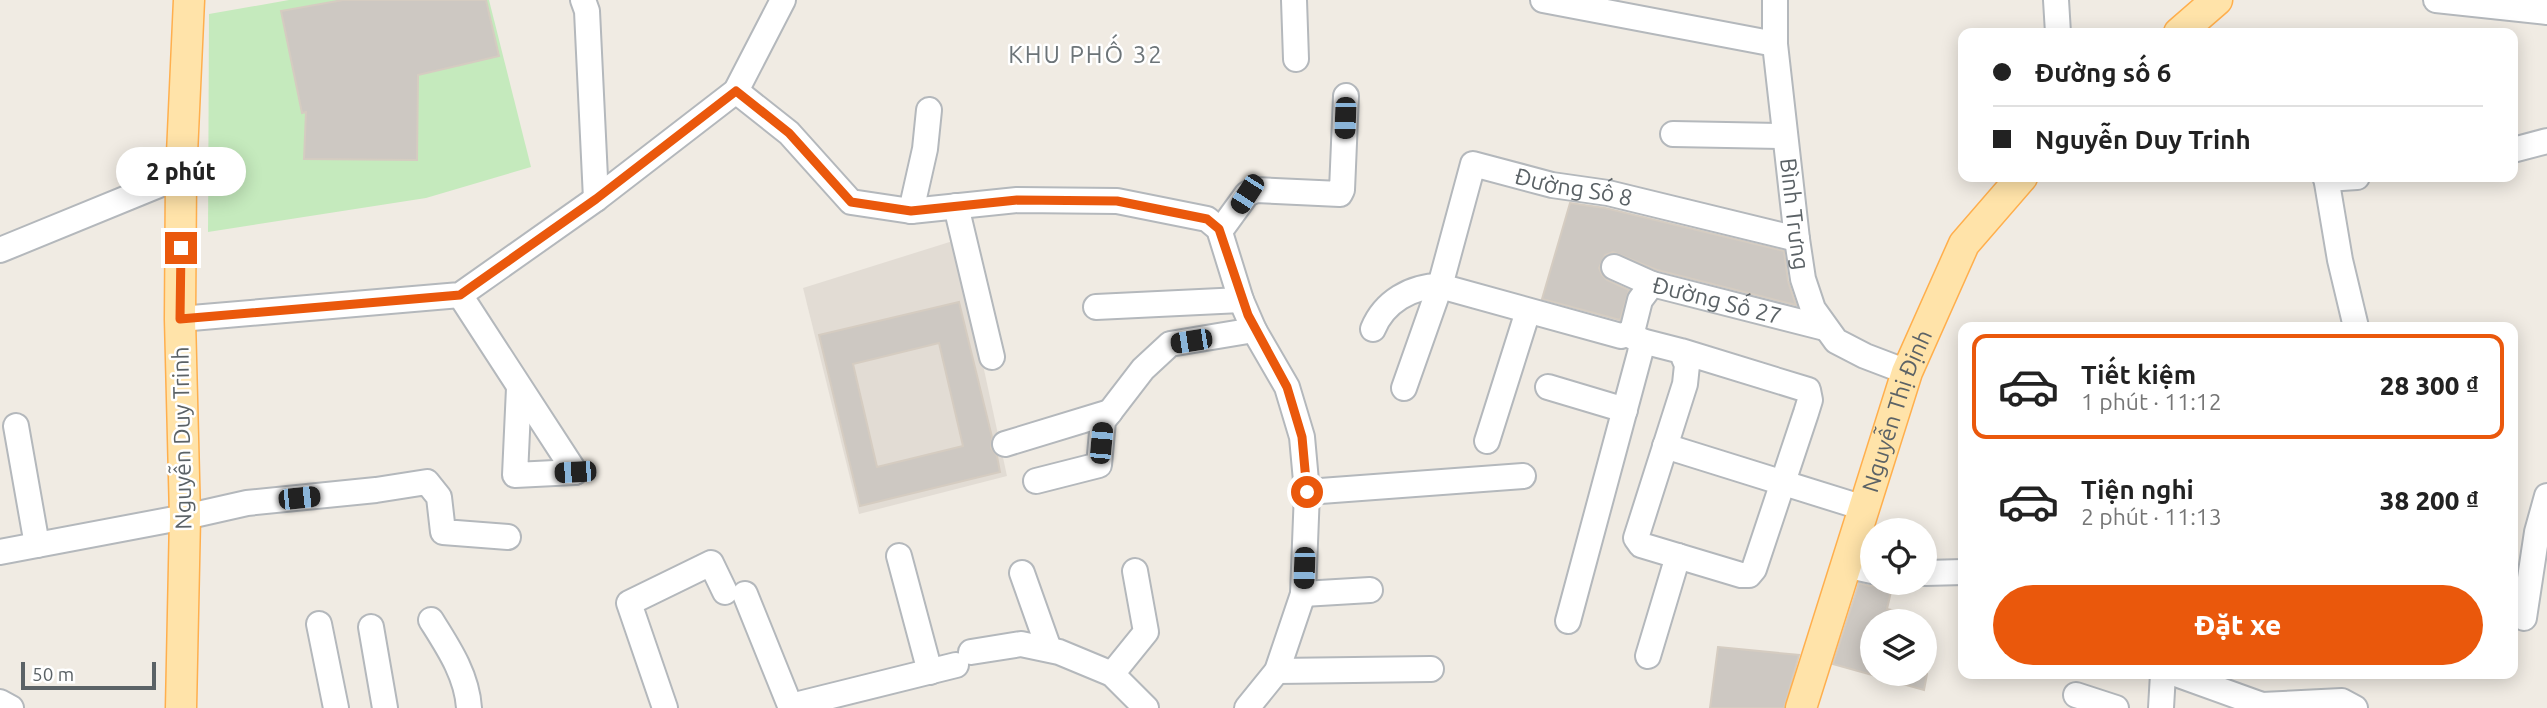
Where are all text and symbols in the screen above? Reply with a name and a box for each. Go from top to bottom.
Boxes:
district label: KHU PHỐ 32 [1008,33,1164,68]
text: Đường số 6 [2035,58,2171,87]
car [1334,97,1357,139]
text: Nguyễn Duy Trinh [2035,125,2251,154]
callout: 2 phút [116,146,246,196]
street label: Bình Trưng [1776,157,1814,271]
text: 2 phút [146,159,216,184]
street label: Đường Số 8 [1512,163,1635,211]
car [1227,171,1268,217]
route end [165,232,197,264]
street label: Đường Số 27 [1650,272,1784,328]
street label: Nguyễn Thị Định [1857,326,1936,495]
car [1169,327,1214,355]
street label: Nguyễn Duy Trinh [166,346,196,530]
icon: car [1997,355,2060,418]
text: Tiết kiệm [2081,360,2196,389]
text: 28 300 ₫ [2380,371,2479,400]
text: 1 phút · 11:12 [2081,389,2222,414]
car [1089,421,1114,465]
car [554,460,597,484]
icon: car [1997,470,2060,533]
text: Tiện nghi [2081,475,2194,504]
route start [1291,476,1323,508]
car [278,485,321,511]
text: 38 200 ₫ [2380,486,2479,515]
text: 2 phút · 11:13 [2081,504,2222,529]
map controls [1860,518,1937,686]
button: locate [1860,518,1937,595]
car [1293,547,1316,589]
button: Đặt xe [1993,585,2483,665]
button: layers [1860,609,1937,686]
scale bar [21,659,156,691]
text: 50 m [32,663,74,685]

